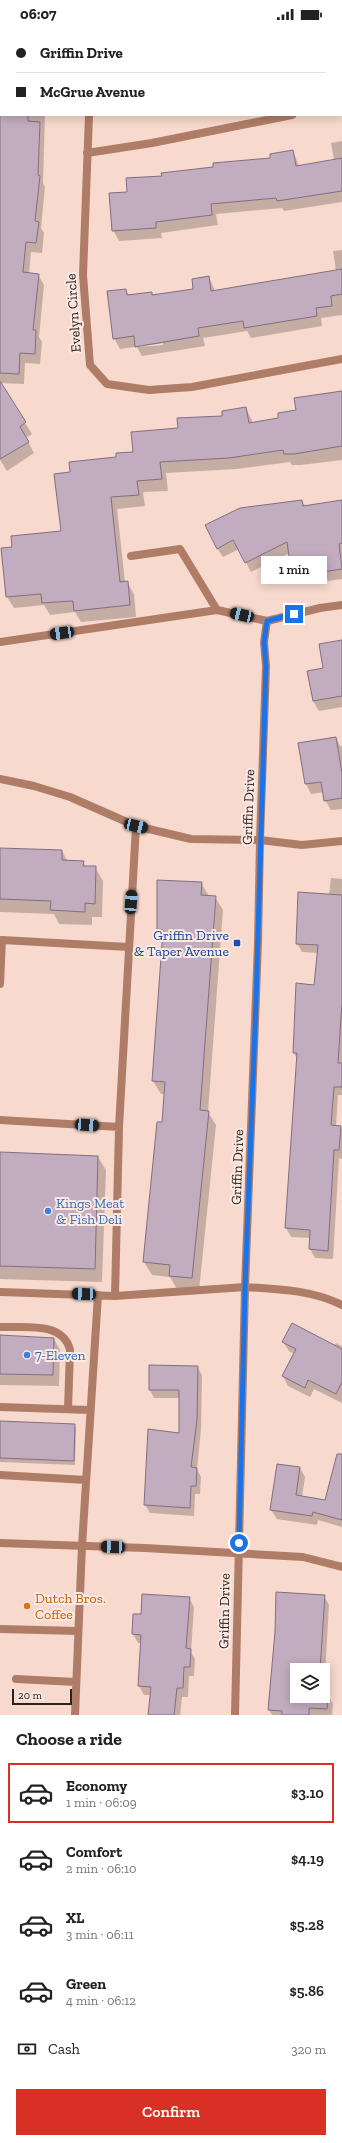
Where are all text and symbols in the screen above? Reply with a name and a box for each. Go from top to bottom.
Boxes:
text: 06:07 [20,5,56,23]
text: Griffin Drive [40,44,123,62]
text: McGrue Avenue [40,83,145,101]
street label: Evelyn Circle [62,272,85,353]
callout: 1 min [261,556,327,584]
text: 1 min [279,562,309,577]
route end [285,605,303,623]
car [229,606,255,624]
car [49,625,75,641]
street label: Griffin Drive [239,768,258,845]
car [123,817,149,835]
car [124,890,138,914]
place label: Griffin Drive & Taper Avenue [134,927,229,960]
marker: Griffin Drive & Taper Avenue [232,938,242,948]
car [75,1118,99,1132]
street label: Griffin Drive [228,1128,247,1205]
place label: Kings Meat & Fish Deli [56,1195,125,1228]
marker: Kings Meat & Fish Deli [43,1206,53,1216]
car [72,1288,96,1300]
place label: 7-Eleven [35,1347,86,1364]
marker: 7-Eleven [22,1350,32,1360]
route start [230,1534,248,1552]
car [101,1541,125,1553]
street label: Griffin Drive [215,1573,234,1649]
place label: Dutch Bros. Coffee [35,1590,106,1623]
marker: Dutch Bros. Coffee [22,1601,32,1611]
map controls [290,1663,330,1703]
button: layers [290,1663,330,1703]
scale bar [12,1687,72,1706]
text: 20 m [18,1689,42,1702]
text: Choose a ride [16,1728,122,1750]
icon: car [18,1775,54,1811]
text: Economy [66,1777,127,1795]
text: $3.10 [291,1784,324,1802]
text: 1 min · 06:09 [66,1795,137,1810]
icon: car [18,1841,54,1877]
text: Comfort [66,1843,122,1861]
text: $4.19 [291,1850,324,1868]
text: 2 min · 06:10 [66,1861,137,1876]
icon: car [18,1907,54,1943]
text: XL [66,1909,84,1927]
text: $5.28 [290,1916,324,1934]
text: 3 min · 06:11 [66,1927,134,1942]
icon: car [18,1973,54,2009]
text: Green [66,1975,106,1993]
text: $5.86 [290,1982,324,2000]
text: 4 min · 06:12 [66,1993,136,2008]
icon: cash [16,2038,38,2060]
text: Cash [48,2040,80,2058]
text: 320 m [291,2042,326,2057]
button: Confirm [16,2089,326,2135]

